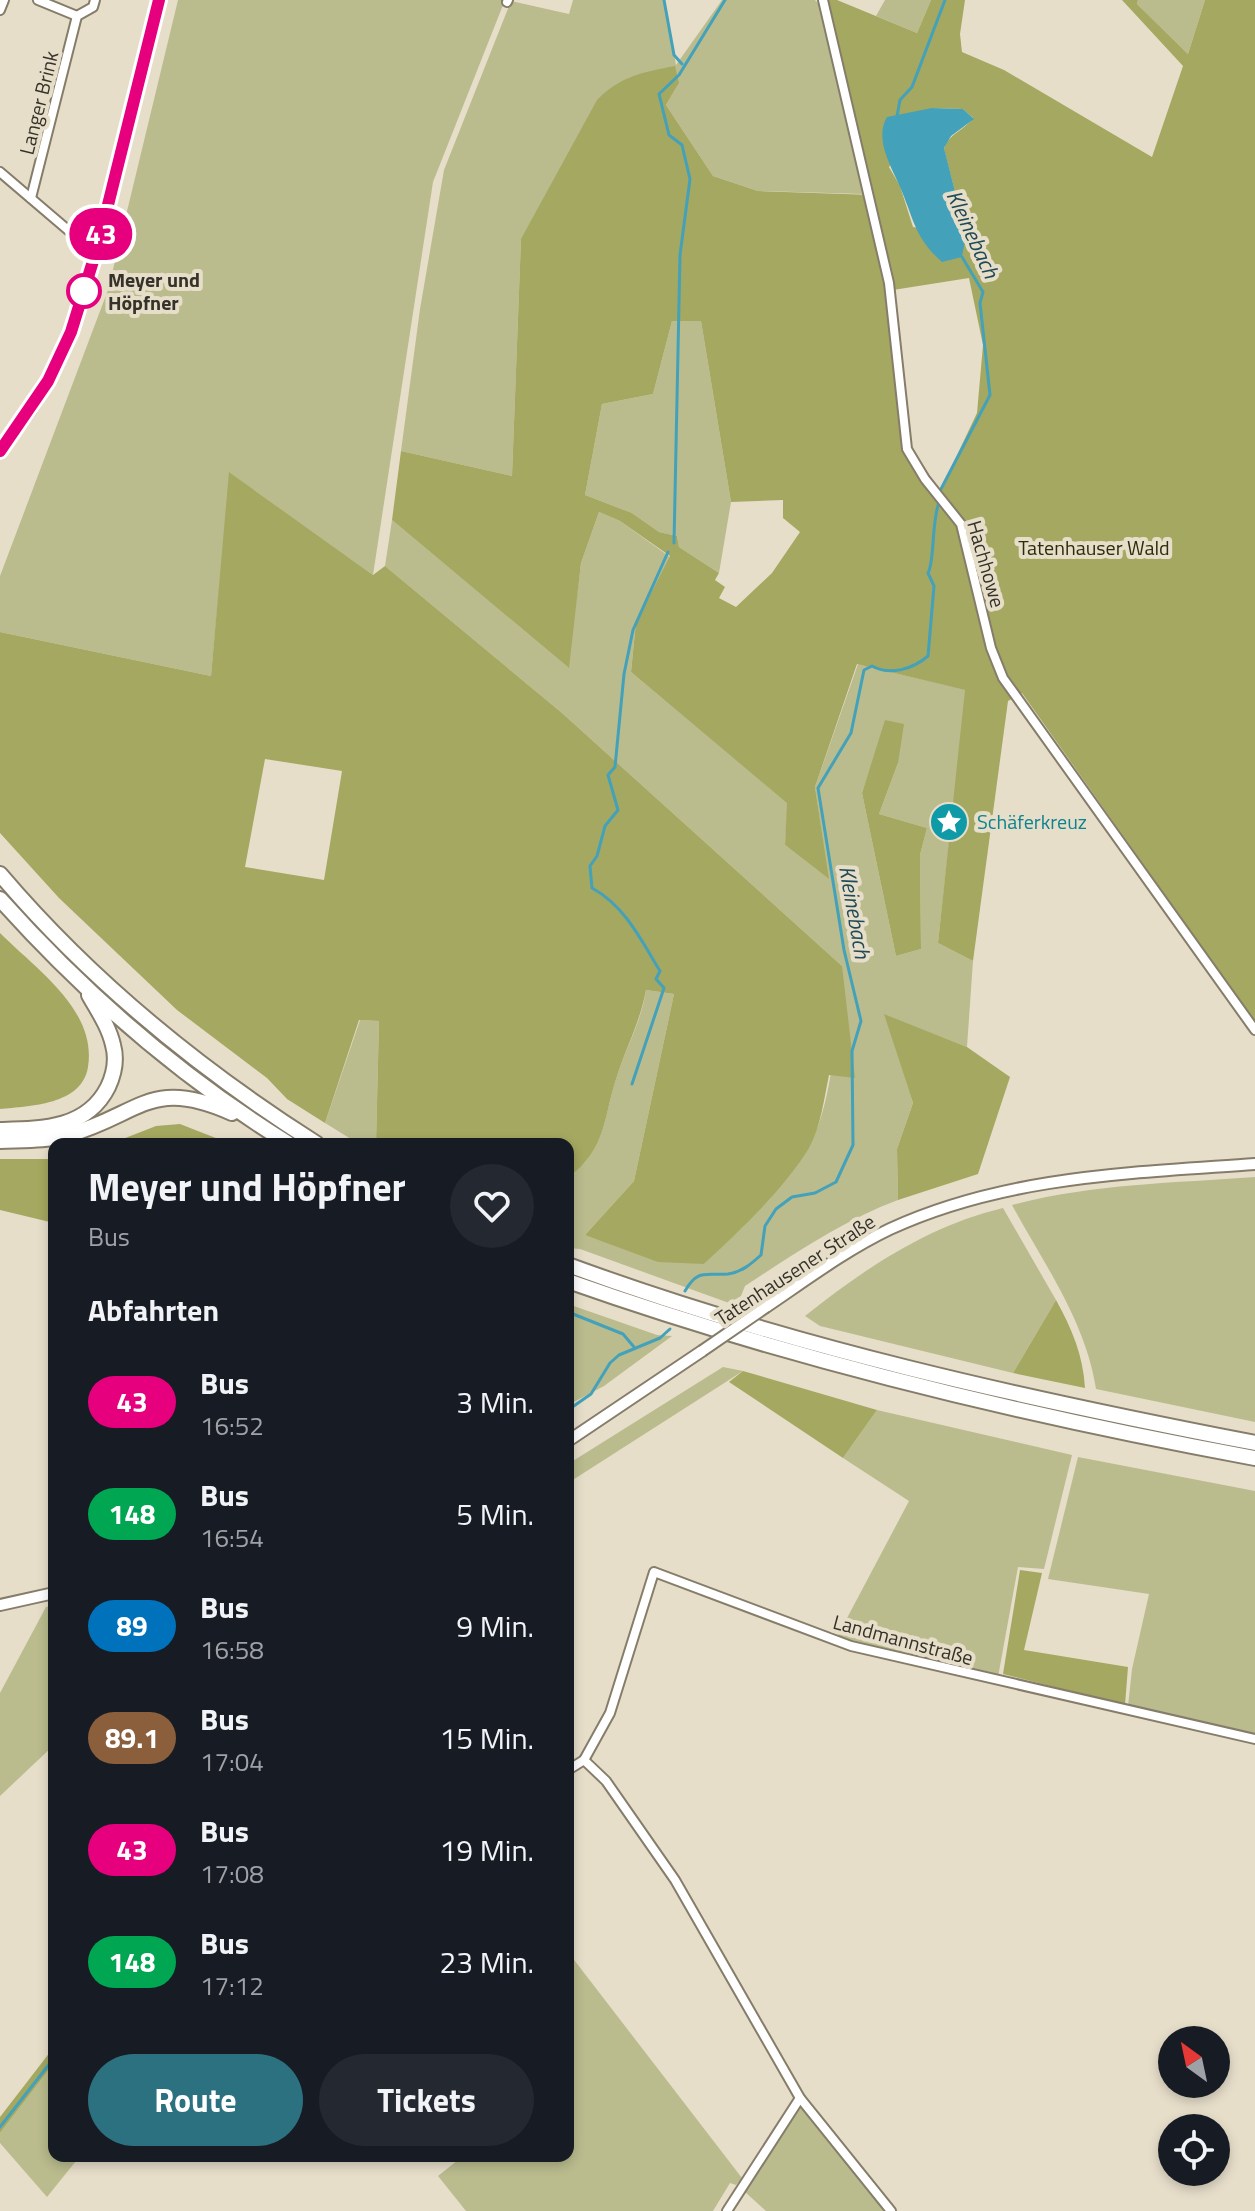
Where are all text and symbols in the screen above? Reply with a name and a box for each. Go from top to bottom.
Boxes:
street label: Langer Brink [11,47,66,158]
water label: Kleinebach [938,184,1009,285]
line badge: 43 [65,208,137,260]
text: 43 [85,212,117,255]
place label: Meyer und Höpfner [108,264,200,318]
marker: Meyer und Höpfner [67,274,101,308]
street label: Hachhowe [959,517,1014,611]
park label: Tatenhauser Wald [1018,532,1170,563]
place icon: Schäferkreuz [928,801,970,843]
place label: Schäferkreuz [977,806,1087,837]
water label: Kleinebach [830,863,880,962]
text: Meyer und Höpfner [88,1158,406,1216]
button: heart [450,1164,534,1248]
street label: Tatenhausener Straße [708,1206,881,1333]
text: Bus [88,1217,130,1256]
text: Abfahrten [88,1287,219,1333]
text: Bus [200,1360,249,1406]
text: 3 Min. [456,1379,534,1425]
text: 43 [116,1380,148,1423]
text: 16:52 [200,1406,264,1445]
text: Bus [200,1472,249,1518]
text: 5 Min. [456,1491,534,1537]
text: 148 [108,1492,156,1535]
text: 16:54 [200,1518,264,1557]
text: Bus [200,1584,249,1630]
text: 9 Min. [456,1603,534,1649]
text: 89 [116,1604,148,1647]
street label: Landmannstraße [830,1606,977,1673]
text: 16:58 [200,1630,264,1669]
text: Bus [200,1696,249,1742]
text: 15 Min. [439,1715,534,1761]
text: 89.1 [105,1716,159,1759]
text: 17:04 [200,1742,264,1781]
text: Bus [200,1808,249,1854]
text: 19 Min. [439,1827,534,1873]
text: 43 [116,1828,148,1871]
text: 17:08 [200,1854,264,1893]
text: Bus [200,1920,249,1966]
text: 23 Min. [439,1939,534,1985]
text: 148 [108,1940,156,1983]
text: 17:12 [200,1966,264,2005]
north arrow [1158,2026,1230,2098]
map controls [1158,2026,1230,2186]
button: Route [88,2054,303,2146]
button: Tickets [319,2054,534,2146]
button: locate [1158,2114,1230,2186]

